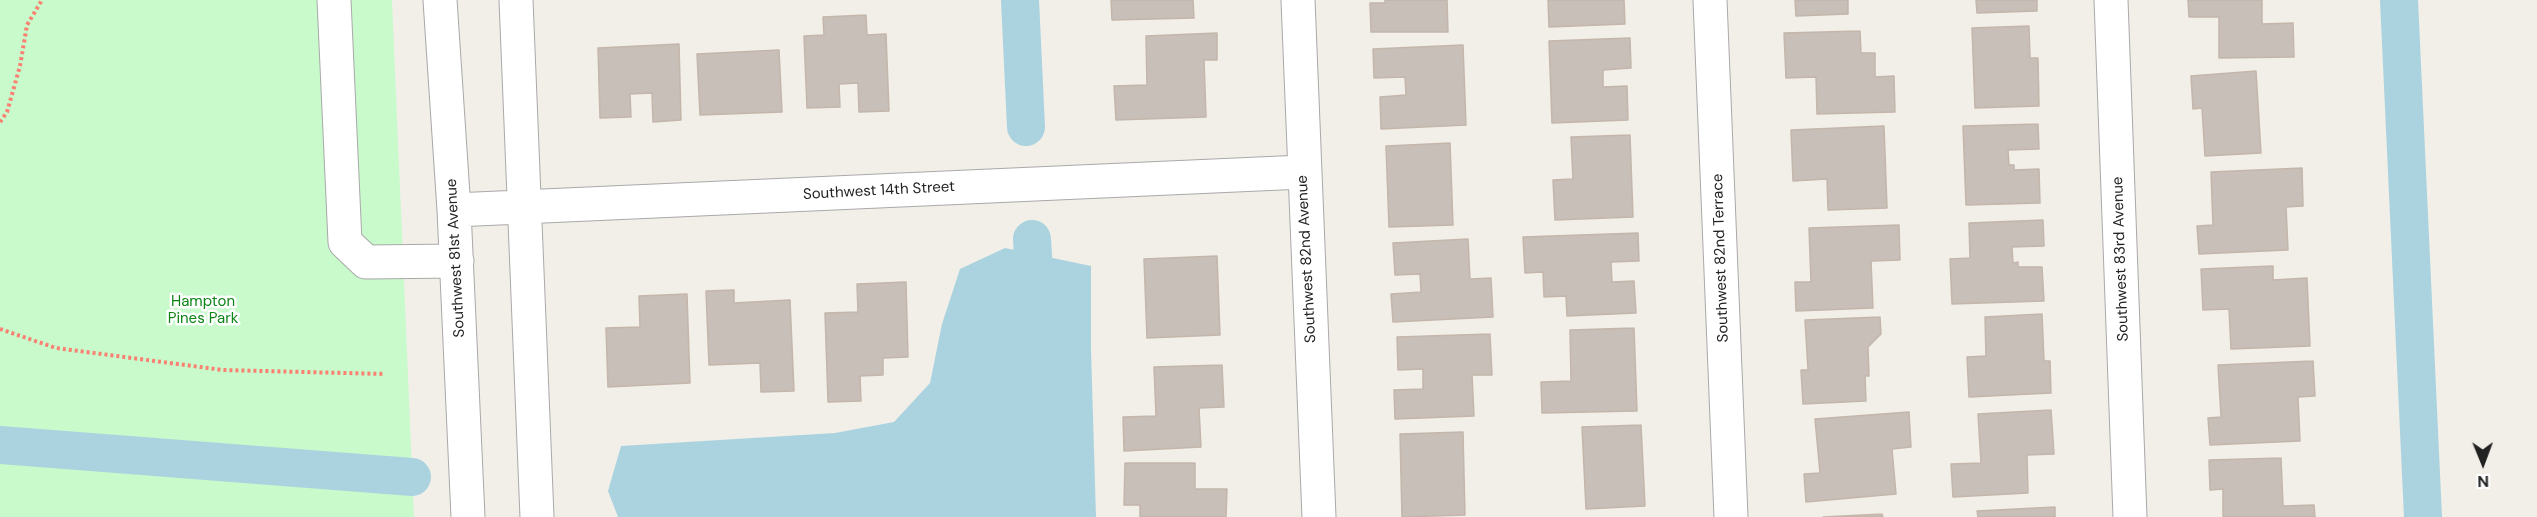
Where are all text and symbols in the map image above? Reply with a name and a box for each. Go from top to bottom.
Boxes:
street label: Southwest 82nd Terrace [1709,173,1733,343]
street label: Southwest 82nd Avenue [1294,175,1320,343]
street label: Southwest 83rd Avenue [2109,176,2133,342]
street label: Southwest 81st Avenue [443,178,469,338]
street label: Southwest 14th Street [803,178,955,204]
park label: Hampton Pines Park [168,293,238,328]
north arrow [2453,433,2513,493]
text: N [2477,471,2489,492]

